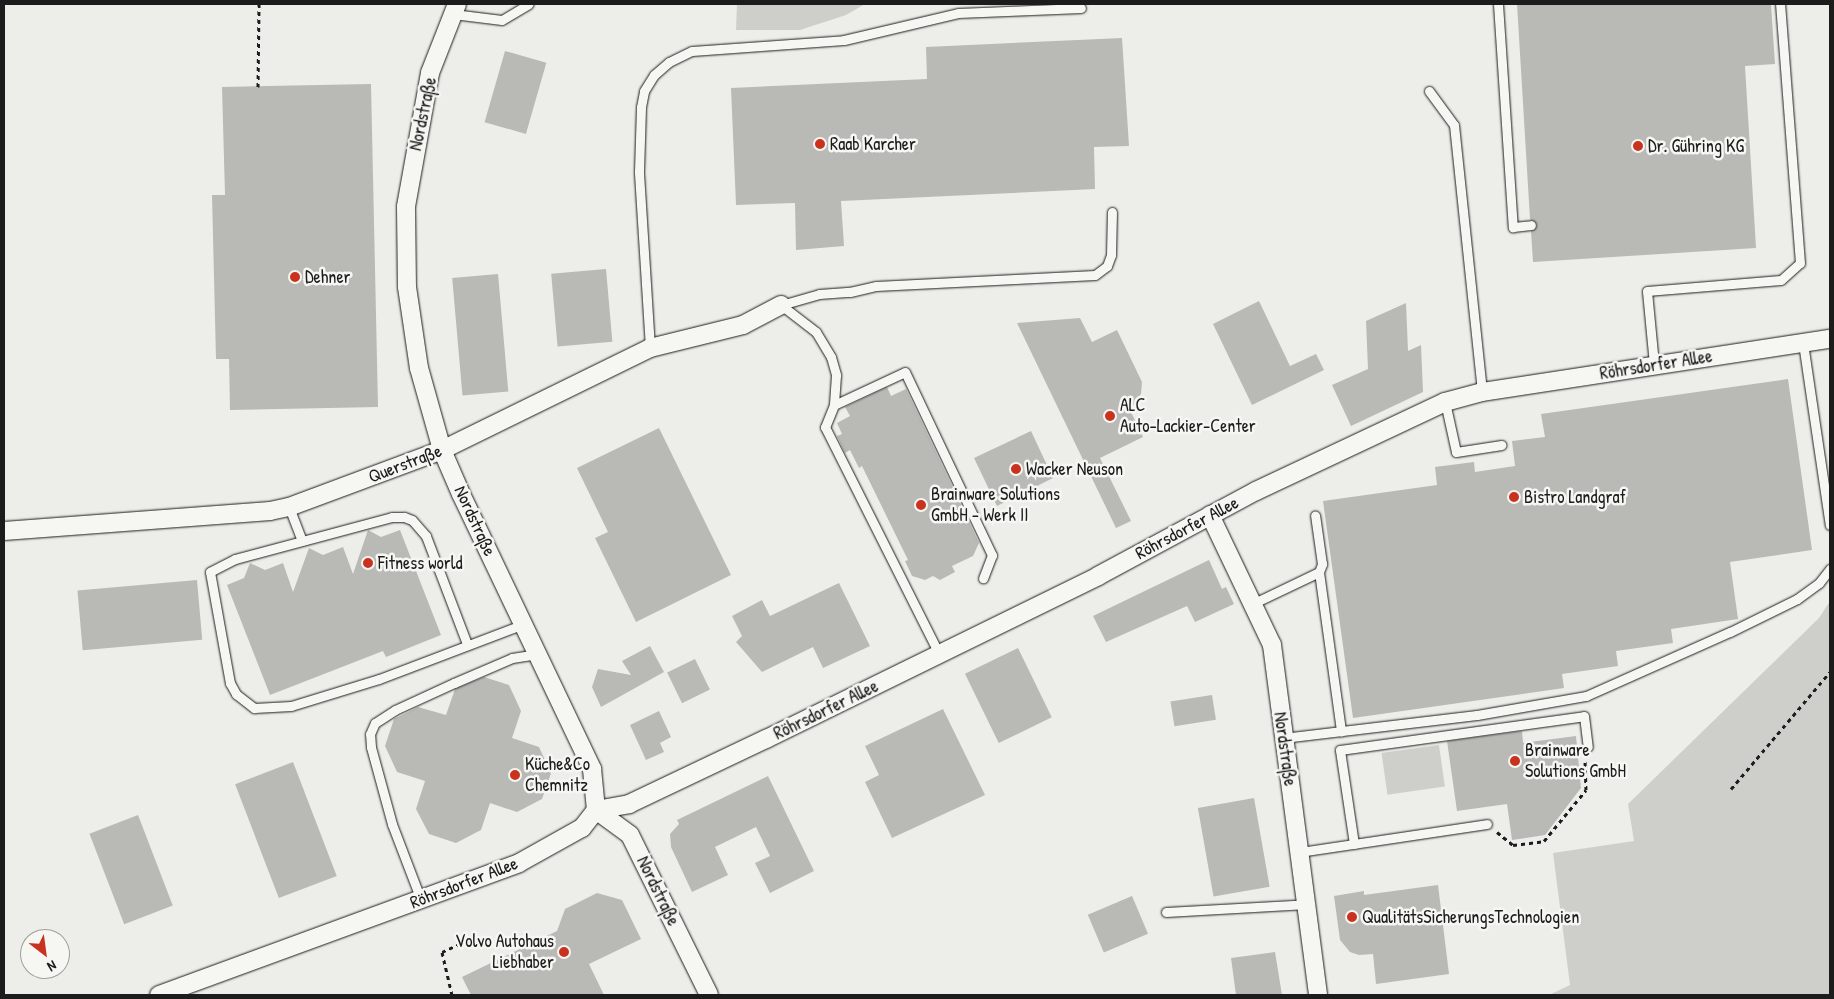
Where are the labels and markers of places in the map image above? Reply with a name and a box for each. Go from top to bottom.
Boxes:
place label: Raab Karcher [830,133,916,155]
place label: Dr. Gühring KG [1648,135,1744,157]
marker: Raab Karcher [814,138,826,150]
marker: Dr. Gühring KG [1632,140,1644,152]
place label: Dehner [305,266,351,288]
marker: Dehner [289,271,301,283]
place label: ALC Auto-Lackier-Center [1120,395,1256,438]
marker: ALC Auto-Lackier-Center [1104,410,1116,422]
place label: Wacker Neuson [1026,458,1123,480]
marker: Wacker Neuson [1010,463,1022,475]
place label: Brainware Solutions GmbH - Werk II [931,484,1060,526]
place label: Bistro Landgraf [1524,486,1626,508]
marker: Bistro Landgraf [1508,491,1520,503]
marker: Brainware Solutions GmbH - Werk II [915,499,927,511]
place label: Fitness world [378,552,463,574]
marker: Fitness world [362,557,374,569]
place label: Brainware Solutions GmbH [1525,740,1626,782]
place label: Küche&Co Chemnitz [525,754,590,796]
marker: Brainware Solutions GmbH [1509,755,1521,767]
marker: Küche&Co Chemnitz [509,769,521,781]
place label: QualitätsSicherungsTechnologien [1362,906,1579,928]
marker: QualitätsSicherungsTechnologien [1346,911,1358,923]
place label: Volvo Autohaus Liebhaber [455,931,554,974]
marker: Volvo Autohaus Liebhaber [558,946,570,958]

